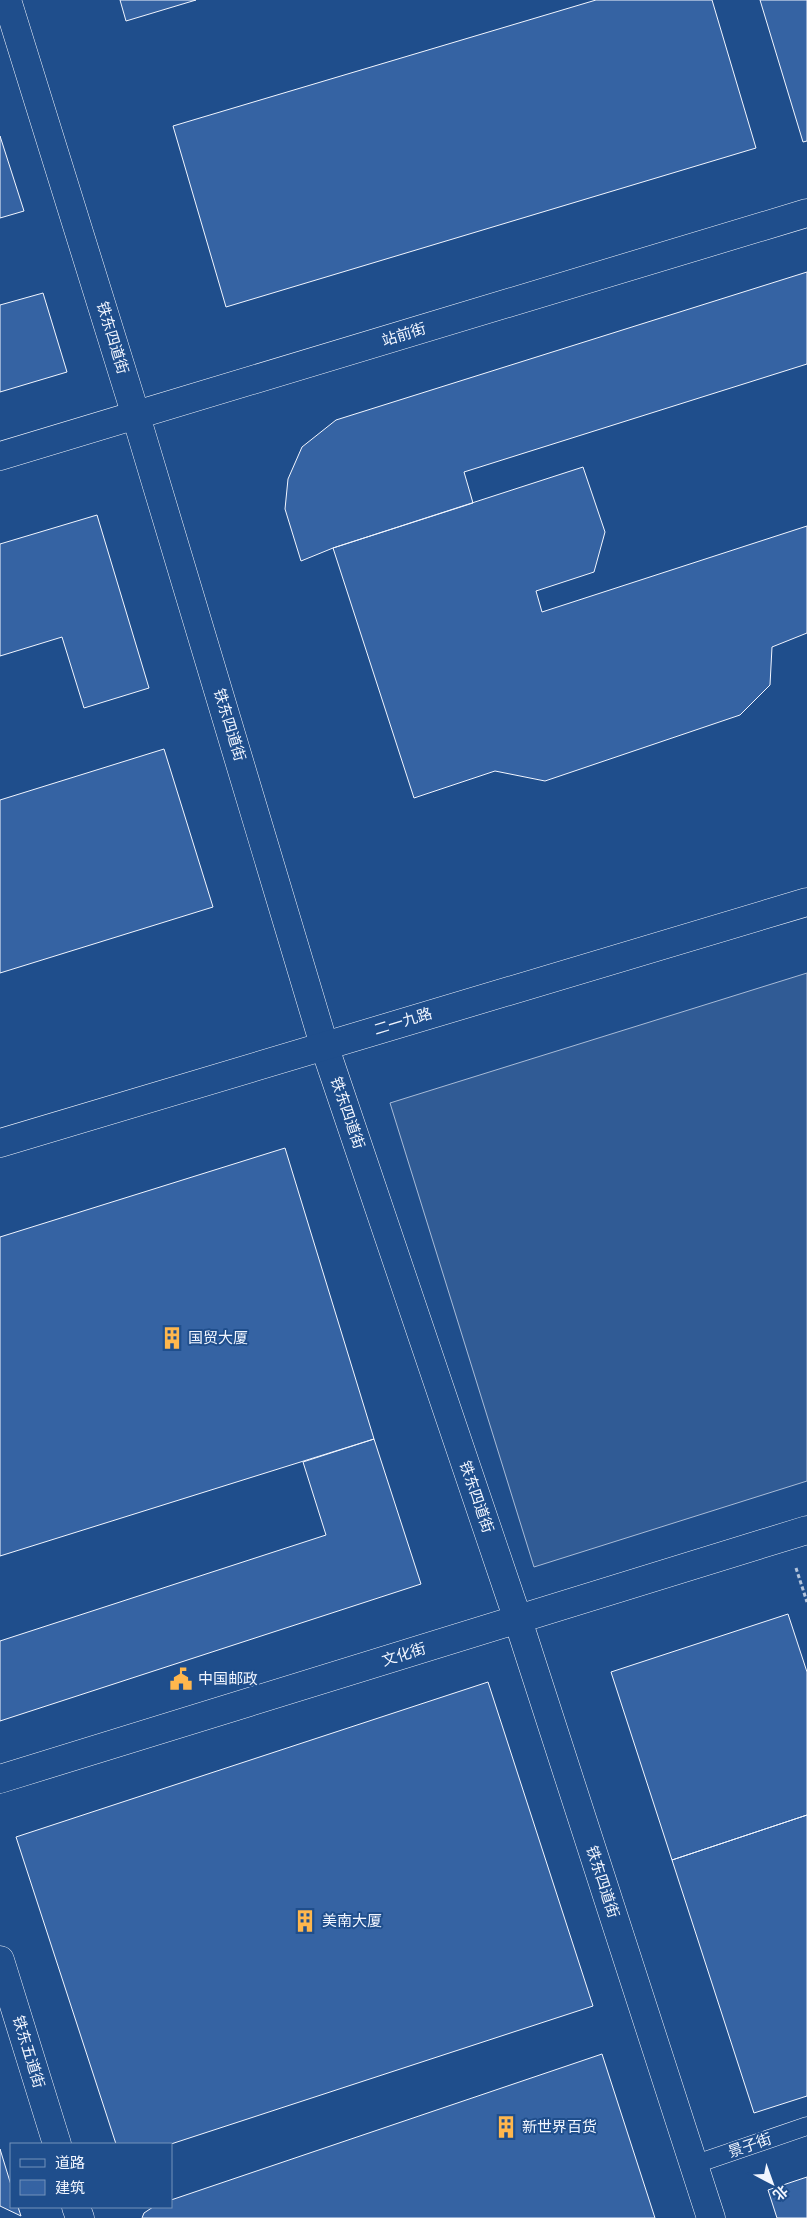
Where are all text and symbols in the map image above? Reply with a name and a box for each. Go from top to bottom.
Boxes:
street label: 铁东四道街 [94,300,131,376]
street label: 站前街 [380,320,428,349]
street label: 铁东四道街 [211,687,248,763]
street label: 二一九路 [372,1005,434,1038]
street label: 铁东四道街 [328,1075,367,1151]
building icon: 国贸大厦 [159,1325,185,1351]
place label: 国贸大厦 [188,1330,248,1346]
street label: 铁东四道街 [457,1459,496,1535]
street label: 文化街 [380,1639,428,1669]
public building icon: 中国邮政 [168,1666,194,1692]
place label: 中国邮政 [198,1671,258,1687]
street label: 铁东四道街 [583,1844,622,1920]
building icon: 美南大厦 [292,1908,318,1934]
place label: 美南大厦 [322,1913,382,1929]
street label: 铁东五道街 [10,2014,47,2090]
building icon: 新世界百货 [493,2114,519,2140]
place label: 新世界百货 [522,2118,597,2135]
street label: 景子街 [726,2131,774,2160]
legend [10,2143,172,2208]
text: 道路 [55,2155,85,2171]
north arrow [747,2158,797,2208]
text: 建筑 [55,2180,85,2196]
text: 北 [770,2182,790,2203]

